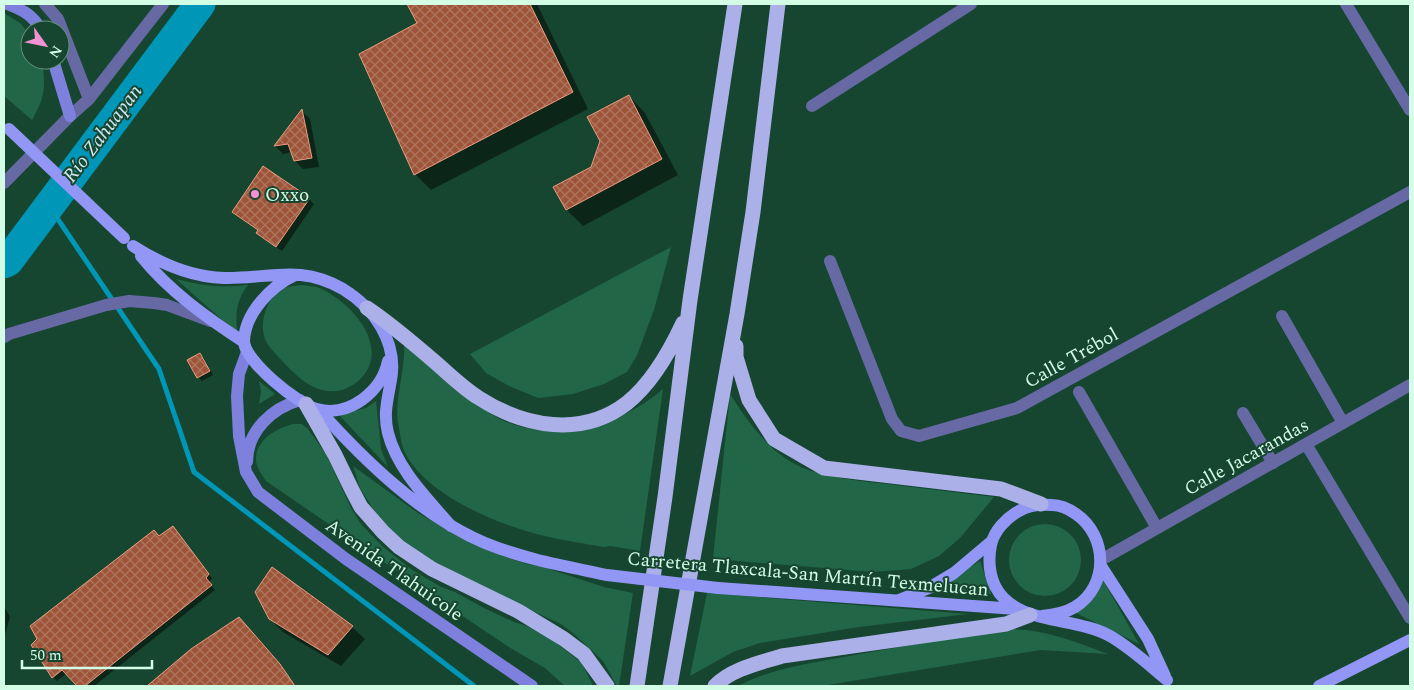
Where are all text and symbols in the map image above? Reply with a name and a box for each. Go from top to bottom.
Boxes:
north arrow [20,20,70,70]
text: N [44,41,67,62]
water label: Río Zahuapan [56,78,150,189]
place label: Oxxo [265,181,309,210]
marker: Oxxo [249,188,261,200]
street label: Calle Trébol [1019,320,1124,396]
street label: Calle Jacarandas [1179,411,1314,504]
street label: Avenida Tlahuicole [319,512,469,629]
street label: Carretera Tlaxcala-San Martín Texmelucan [626,544,990,605]
scale bar [22,638,152,670]
text: 50 m [30,644,62,667]

